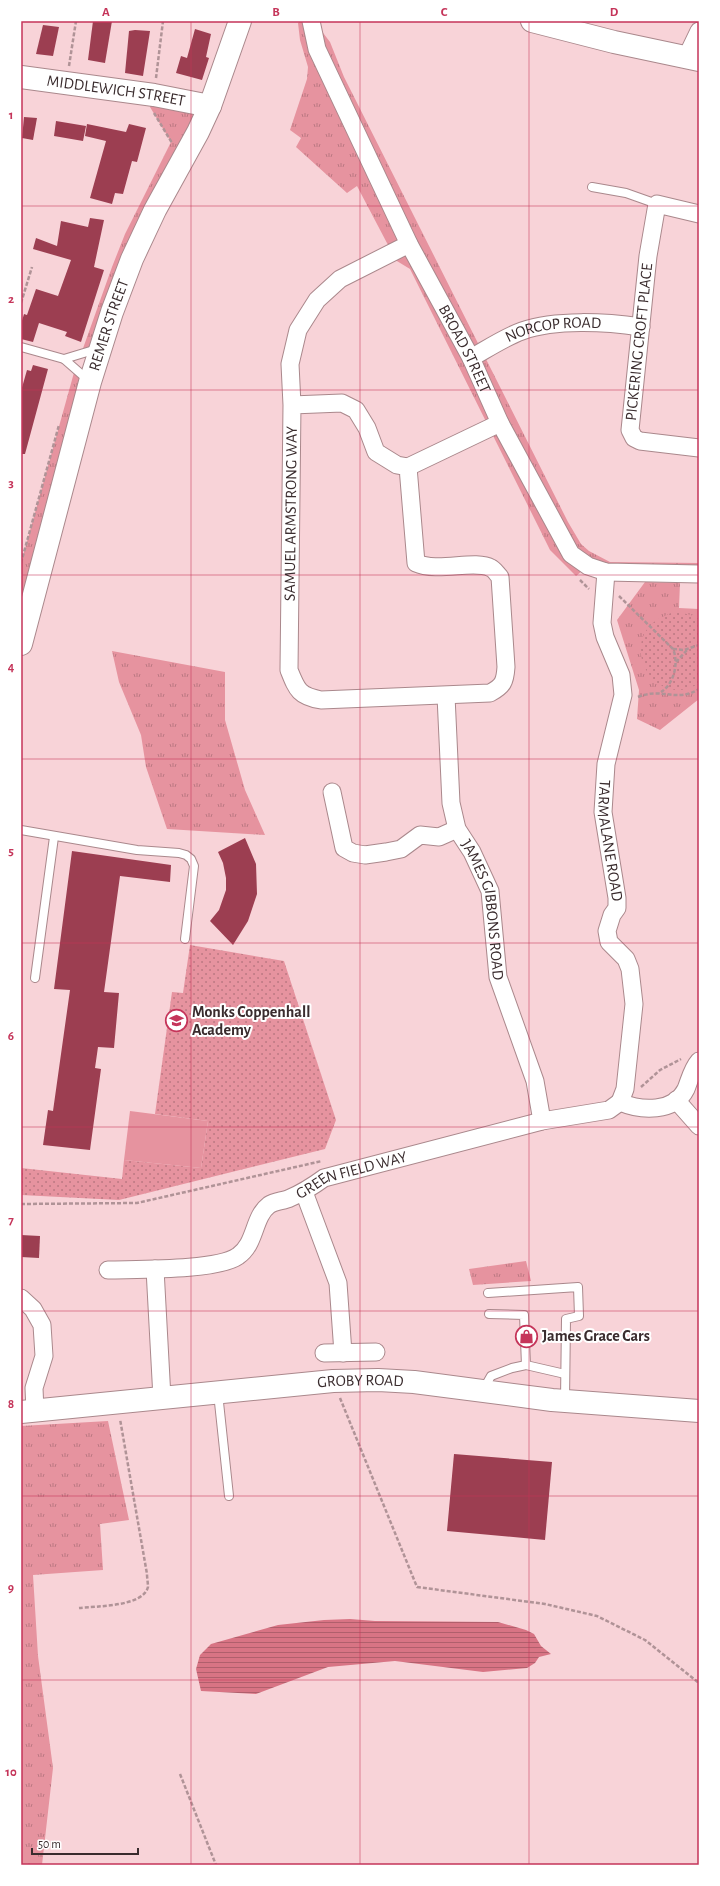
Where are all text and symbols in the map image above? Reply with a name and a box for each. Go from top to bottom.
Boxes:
text: A [102,6,110,19]
text: B [272,6,280,19]
text: C [441,6,448,19]
text: D [610,6,619,19]
street label: MIDDLEWICH STREET [46,73,187,109]
text: 1 [9,109,13,122]
street label: PICKERING CROFT PLACE [623,262,655,422]
street label: REMER STREET [86,277,132,373]
text: 2 [8,293,14,306]
street label: BROAD STREET [436,302,494,396]
street label: NORCOP ROAD [503,315,601,345]
street label: SAMUEL ARMSTRONG WAY [282,425,300,601]
text: 3 [8,477,14,490]
text: 4 [8,661,15,674]
street label: TARMALANE ROAD [595,779,625,902]
street label: JAMES GIBBONS ROAD [458,837,506,981]
text: 5 [8,845,14,858]
place label: Monks Coppenhall Academy [192,1004,310,1039]
school or university icon: Monks Coppenhall Academy [164,1008,190,1034]
text: 6 [8,1030,14,1043]
street label: GREEN FIELD WAY [293,1149,409,1202]
text: 7 [8,1214,14,1227]
shop icon: James Grace Cars [514,1323,540,1349]
place label: James Grace Cars [542,1328,650,1344]
street label: GROBY ROAD [317,1372,404,1391]
text: 8 [8,1398,14,1411]
text: 9 [8,1582,14,1595]
text: 10 [5,1766,17,1779]
scale bar [32,1830,138,1856]
text: 50 m [38,1838,61,1850]

